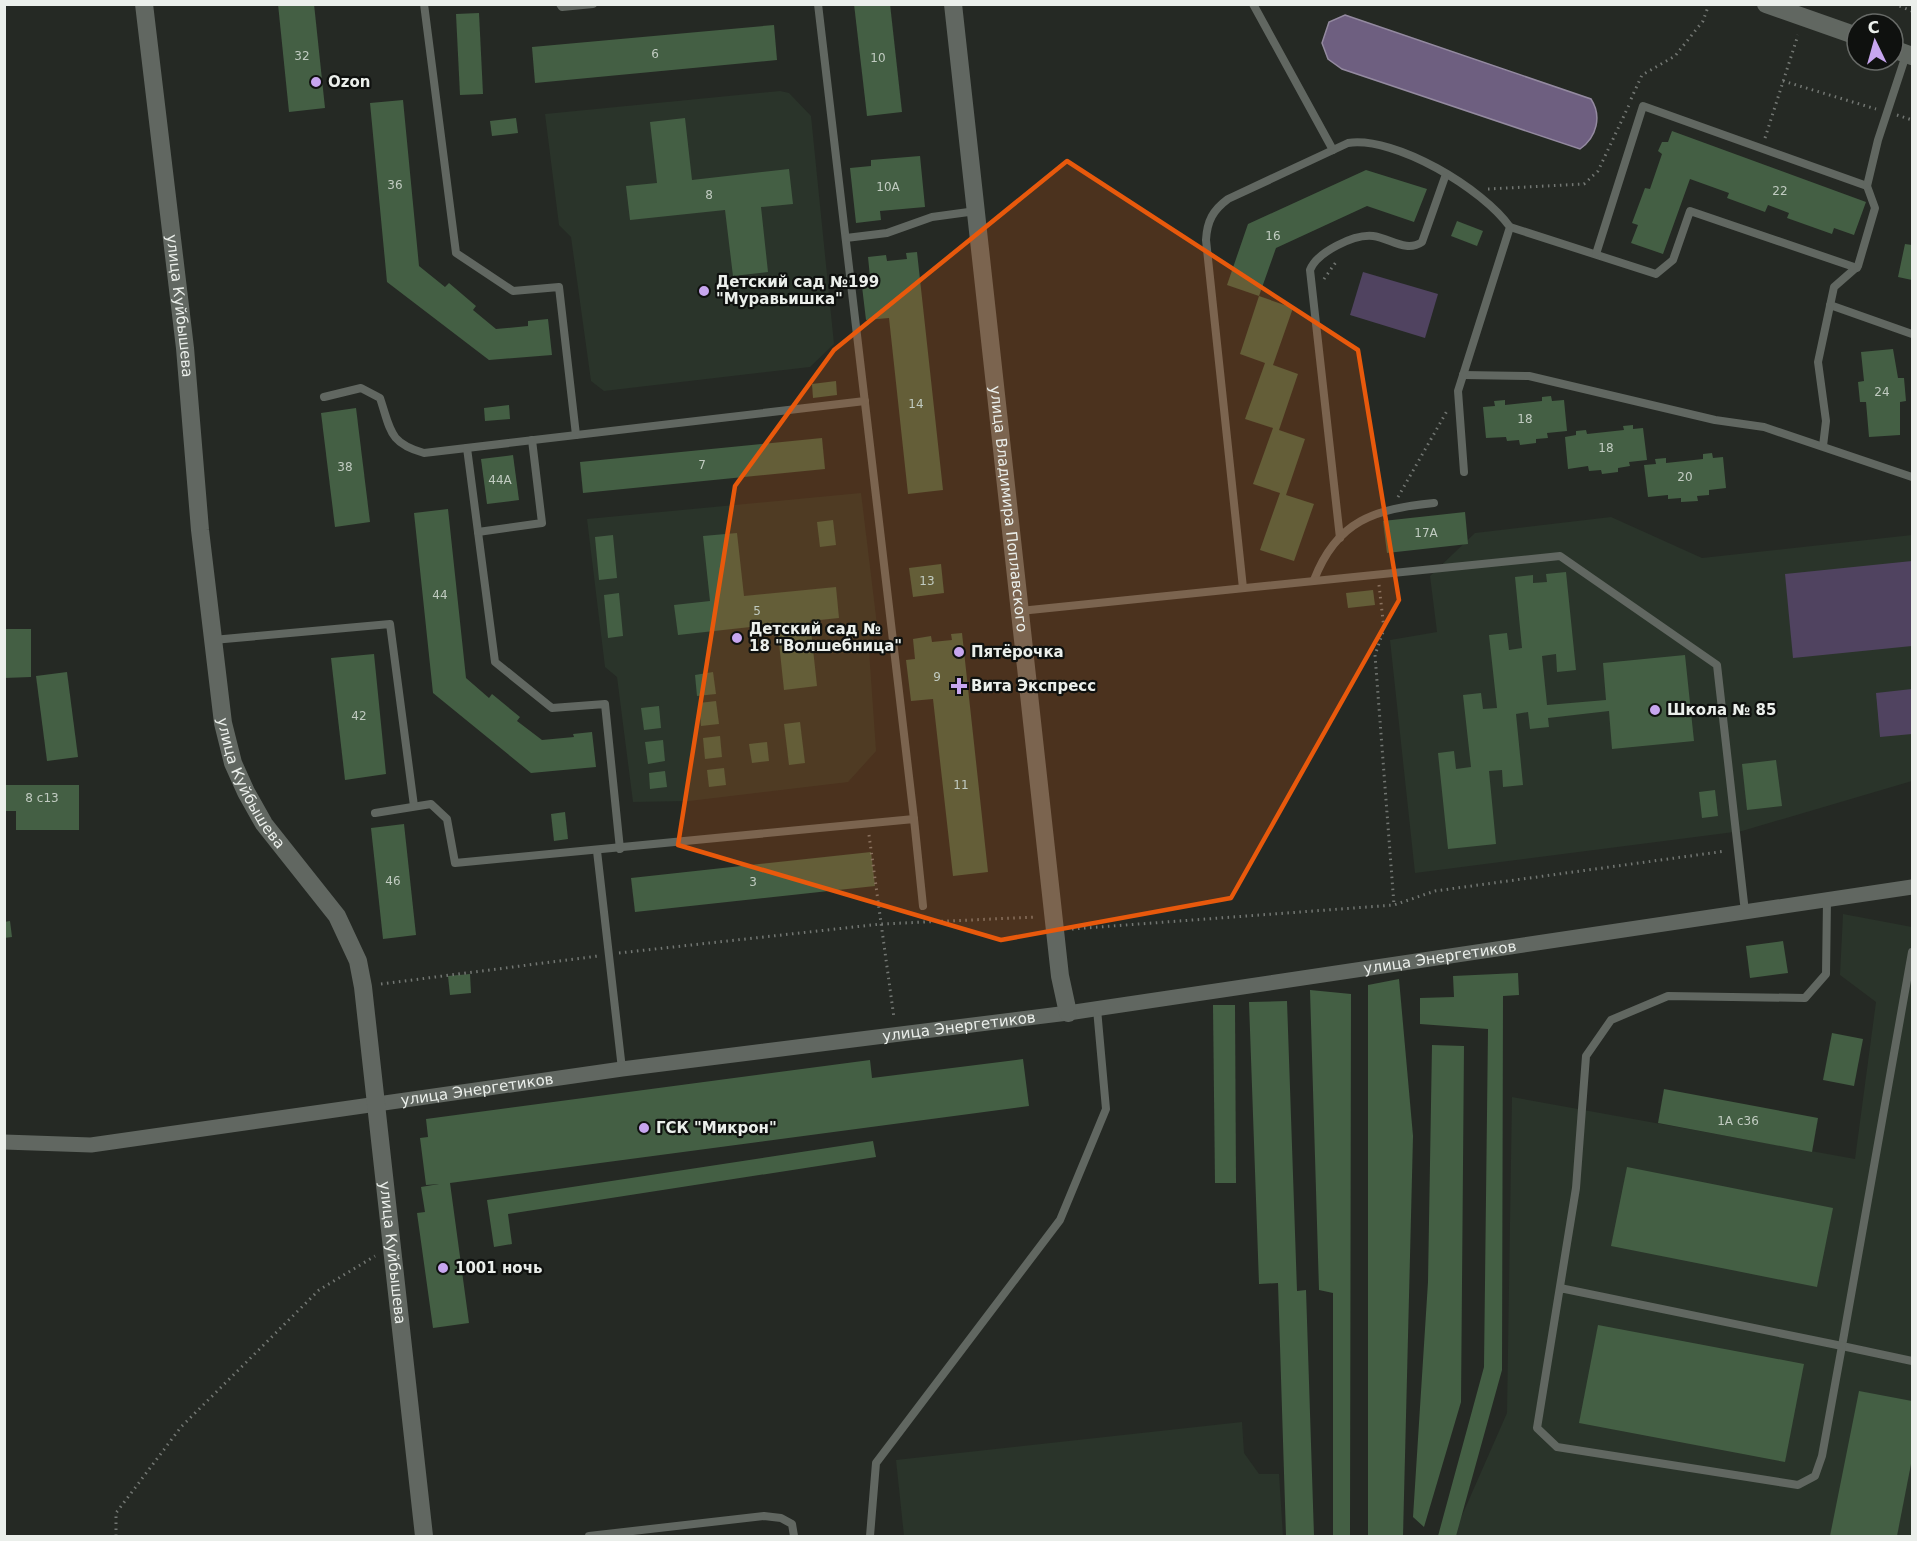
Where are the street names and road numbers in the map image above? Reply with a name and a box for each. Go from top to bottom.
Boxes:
street label: улица Куйбышева [163,233,196,378]
street label: улица Владимира Поплавского [986,385,1031,633]
street label: улица Куйбышева [213,717,289,852]
street label: улица Энергетиков [1362,937,1518,978]
street label: улица Энергетиков [881,1008,1037,1045]
street label: улица Энергетиков [399,1070,555,1110]
street label: улица Куйбышева [376,1180,409,1325]

